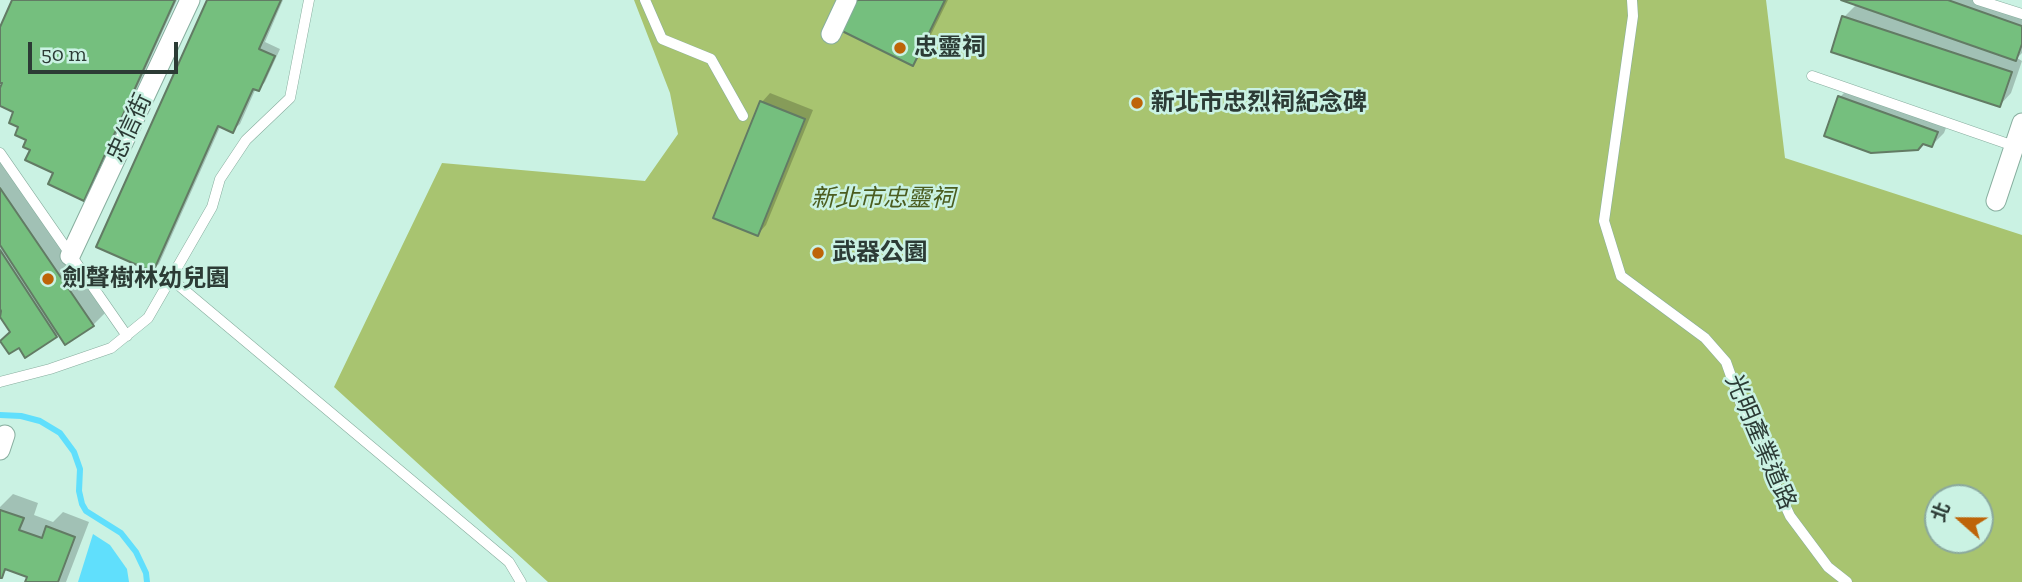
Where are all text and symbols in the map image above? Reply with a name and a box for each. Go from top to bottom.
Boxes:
scale bar [32,28,182,72]
place label: 忠靈祠 [914,34,986,62]
marker: 忠靈祠 [892,40,908,56]
text: 50 m [41,41,87,66]
street label: 忠信街 [102,89,158,167]
place label: 新北市忠烈祠紀念碑 [1151,89,1367,117]
marker: 新北市忠烈祠紀念碑 [1129,95,1145,111]
park label: 新北市忠靈祠 [811,185,955,213]
place label: 武器公園 [832,239,928,267]
marker: 武器公園 [810,245,826,261]
place label: 劍聲樹林幼兒園 [62,265,230,293]
marker: 劍聲樹林幼兒園 [40,271,56,287]
street label: 光明產業道路 [1719,370,1801,514]
north arrow [1924,484,1994,554]
text: 北 [1927,499,1955,525]

